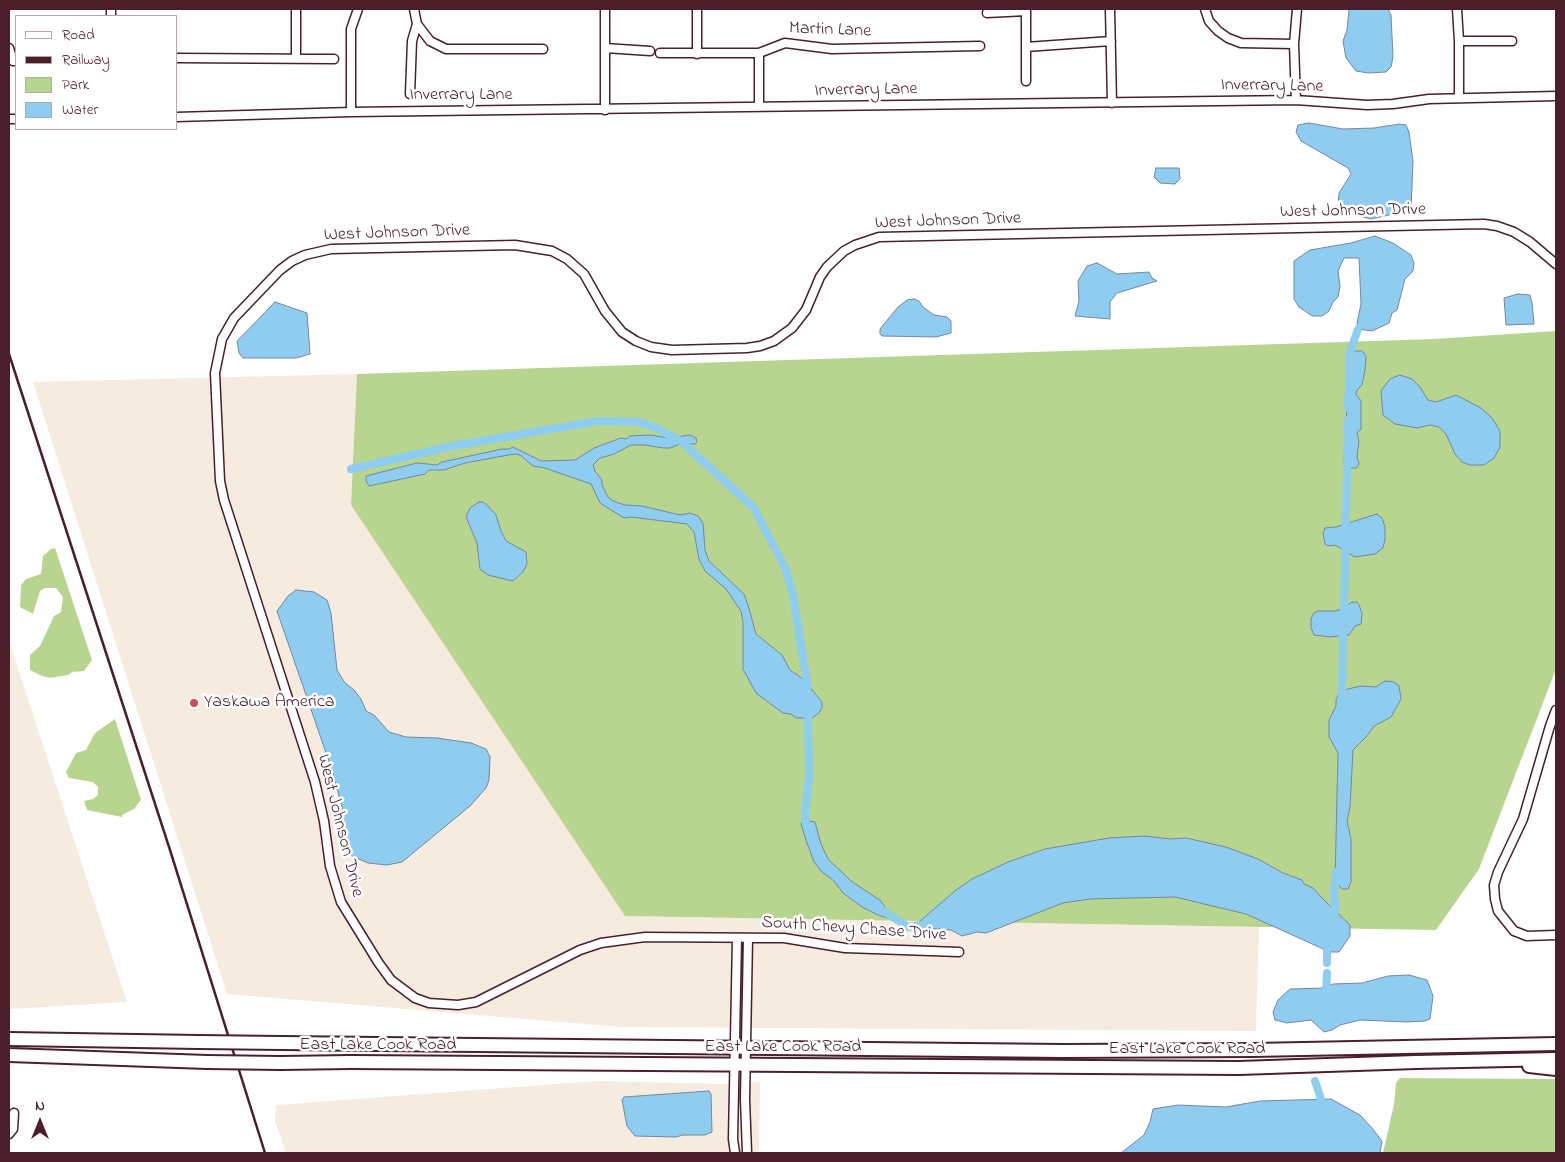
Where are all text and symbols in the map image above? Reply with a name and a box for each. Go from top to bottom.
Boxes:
legend [15,15,178,130]
street label: Martin Lane [789,19,871,43]
text: Road [62,24,95,46]
text: Railway [62,49,110,71]
text: Park [62,74,89,96]
street label: Inverrary Lane [1220,75,1324,99]
street label: Inverrary Lane [814,79,918,103]
street label: Inverrary Lane [410,85,512,107]
text: Water [62,99,98,121]
street label: West Johnson Drive [1280,200,1426,224]
street label: West Johnson Drive [875,209,1021,235]
street label: West Johnson Drive [324,221,470,247]
place label: Yaskawa America [204,692,334,714]
marker: Yaskawa America [188,697,200,709]
street label: West Johnson Drive [311,752,367,900]
street label: South Chevy Chase Drive [761,913,947,947]
street label: East Lake Cook Road [300,1035,456,1057]
street label: East Lake Cook Road [705,1037,861,1059]
street label: East Lake Cook Road [1109,1039,1265,1061]
text: N [35,1096,45,1117]
north arrow [15,1097,65,1147]

